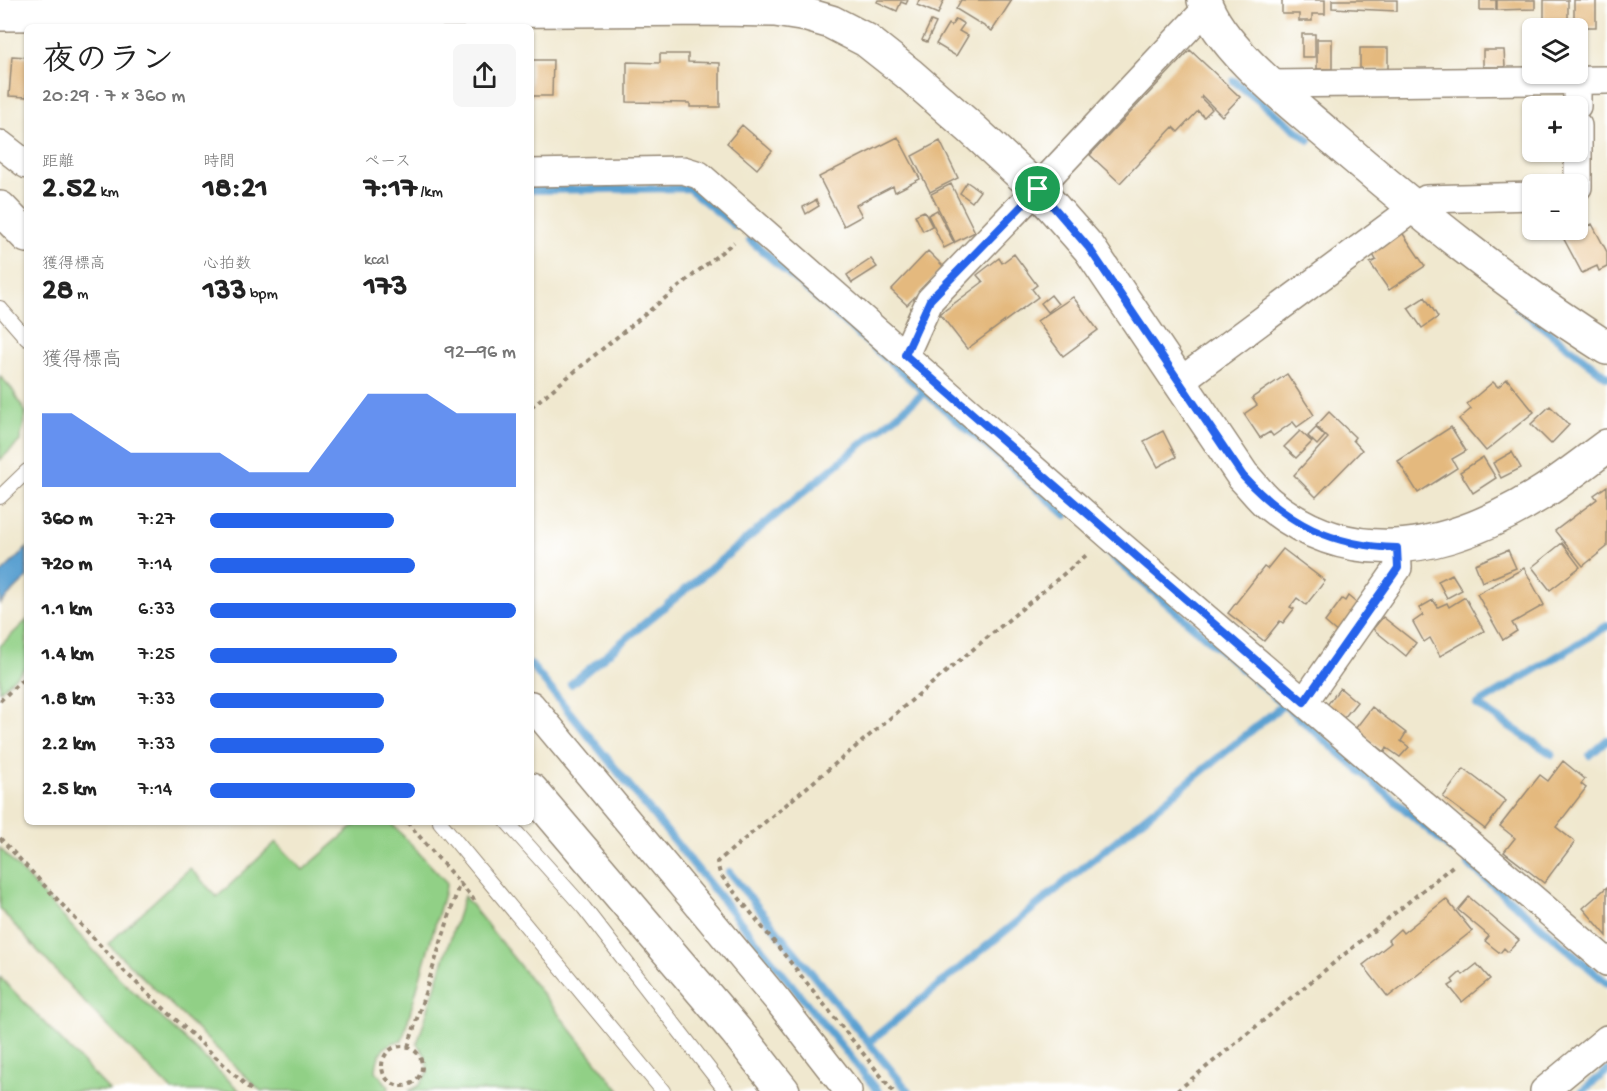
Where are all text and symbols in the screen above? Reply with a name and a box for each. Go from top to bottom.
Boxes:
map controls [1522,18,1588,240]
button: layers [1522,18,1588,84]
text: 夜のラン [42,44,174,82]
button: share [453,44,516,107]
text: 20:29 · 7 × 360 m [42,86,185,109]
button: + [1522,96,1588,162]
text: 距離 [42,154,74,173]
text: 時間 [203,154,235,173]
text: ペース [364,154,411,173]
pin [1012,163,1063,214]
icon: arrive [1021,172,1054,205]
text: 2.52 [42,173,97,208]
text: 18:21 [203,173,268,208]
text: 7:17 [364,173,417,208]
button: − [1522,174,1588,240]
text: km [97,184,119,203]
text: /km [417,184,443,203]
text: kcal [364,252,389,271]
text: 獲得標高 [42,256,106,275]
text: 心拍数 [203,256,251,275]
text: 173 [364,271,407,306]
text: 28 [42,275,73,310]
text: 133 [203,275,246,310]
text: m [73,286,88,305]
text: bpm [246,286,278,305]
text: 92–96 m [445,342,516,365]
text: 獲得標高 [42,350,122,373]
text: 360 m [42,509,93,532]
text: 7:27 [138,509,175,532]
text: 720 m [42,554,93,577]
text: 7:14 [138,554,172,577]
text: 1.1 km [42,599,92,622]
text: 6:33 [138,599,175,622]
text: 1.4 km [42,644,94,667]
text: 7:25 [138,644,175,667]
text: 1.8 km [42,689,95,712]
text: 7:33 [138,689,175,712]
text: 2.2 km [42,734,96,757]
text: 7:33 [138,734,175,757]
text: 2.5 km [42,779,96,802]
text: 7:14 [138,779,172,802]

